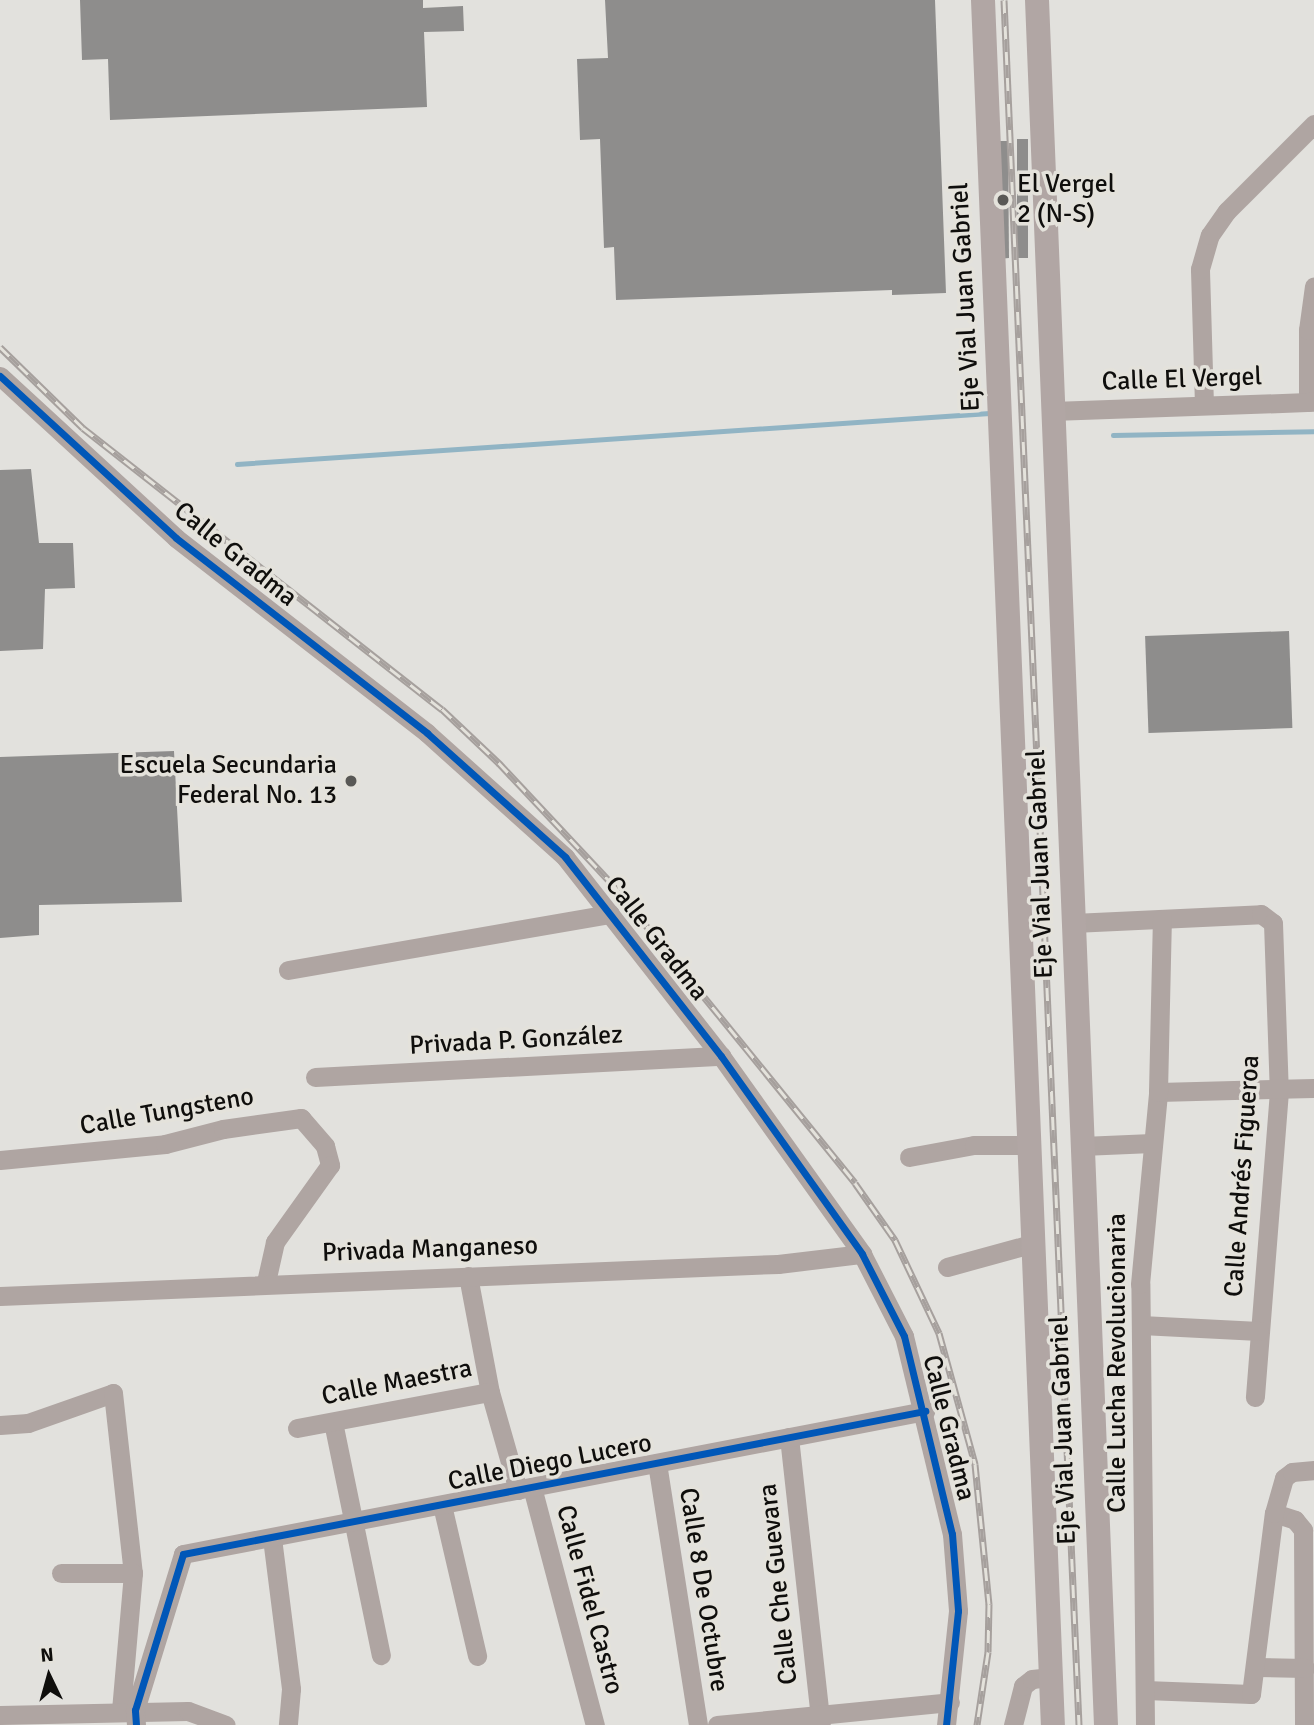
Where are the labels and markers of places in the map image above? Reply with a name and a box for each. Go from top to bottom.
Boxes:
place label: El Vergel 2 (N-S) [1017,169,1115,230]
marker: El Vergel 2 (N-S) [995,192,1011,208]
place label: Escuela Secundaria Federal No. 13 [120,750,337,812]
marker: Escuela Secundaria Federal No. 13 [343,773,359,789]

